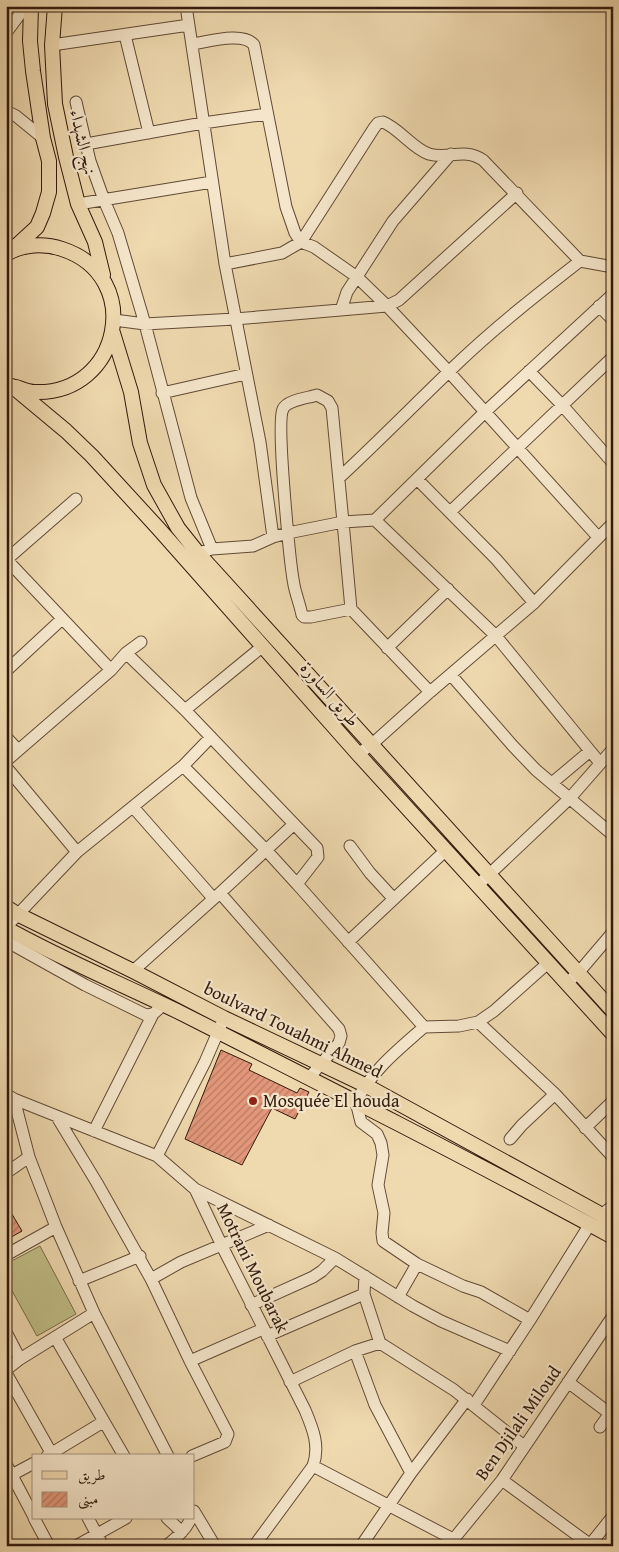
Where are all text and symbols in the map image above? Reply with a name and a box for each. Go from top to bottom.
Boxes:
street label: نهج الشهداء [60,106,104,178]
street label: طريق الساورة [294,655,367,732]
street label: boulvard Touahmi Ahmed [199,975,387,1085]
place label: Mosquée El houda [263,1087,400,1114]
marker: Mosquée El houda [247,1095,259,1107]
street label: Motrani Moubarak [210,1198,297,1338]
street label: Ben Djilali Miloud [468,1360,567,1486]
legend [32,1454,195,1520]
text: طريق [78,1464,105,1485]
text: مبنى [78,1488,98,1510]

